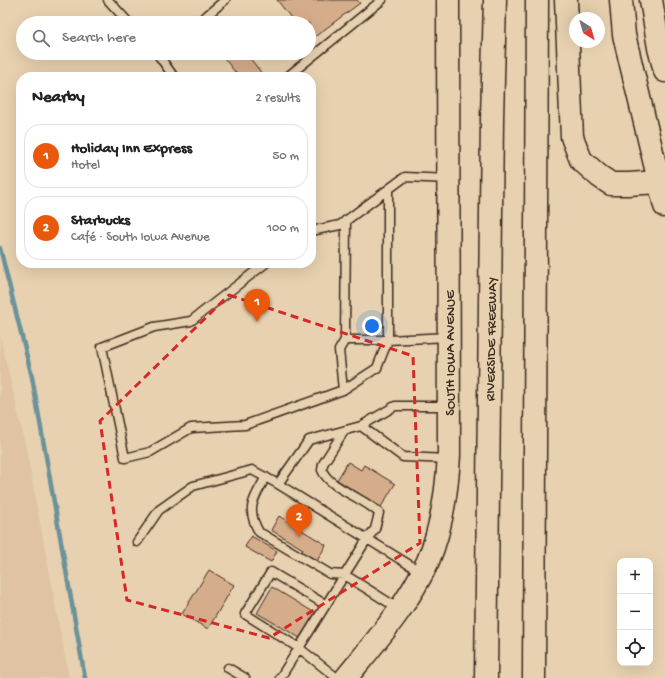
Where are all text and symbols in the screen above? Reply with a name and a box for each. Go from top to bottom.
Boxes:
north arrow [569,12,605,48]
search box [16,16,316,60]
icon: search [30,27,52,49]
text: Search here [62,29,136,47]
text: Nearby [32,88,85,108]
text: 2 results [255,91,300,106]
text: Holiday Inn Express [71,140,192,158]
text: 1 [43,149,49,164]
text: 50 m [272,149,299,164]
text: Hotel [71,158,100,173]
text: Starbucks [71,212,130,230]
text: 2 [43,221,49,236]
text: 100 m [267,221,299,236]
text: Café · South Iowa Avenue [71,230,210,245]
street label: RIVERSIDE FREEWAY [483,277,502,401]
pin: 1 [244,289,270,322]
street label: SOUTH IOWA AVENUE [443,289,460,416]
your location [362,316,382,336]
pin: 2 [286,504,312,537]
map controls [617,558,653,666]
button: + [617,558,653,594]
button: − [617,594,653,630]
button: locate [617,630,653,666]

